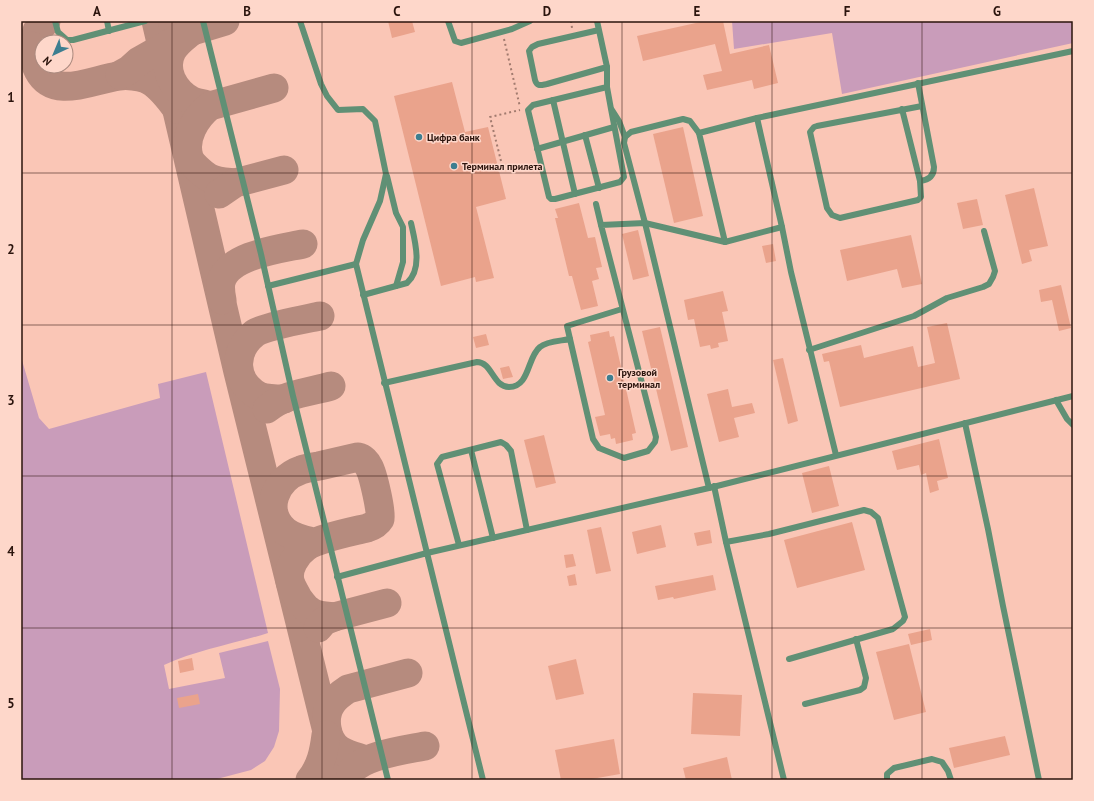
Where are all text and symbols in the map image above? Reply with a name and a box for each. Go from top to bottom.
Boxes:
text: A [93,3,101,20]
text: B [243,3,251,20]
text: C [393,3,401,20]
text: D [543,3,551,20]
text: E [694,3,701,20]
text: F [844,3,851,20]
text: G [993,3,1001,20]
north arrow [34,34,74,74]
text: N [40,54,55,69]
text: 1 [7,89,15,106]
place label: Цифра банк [427,131,480,144]
marker: Цифра банк [414,132,424,142]
place label: Терминал прилета [462,160,543,173]
marker: Терминал прилета [449,161,459,171]
text: 2 [7,241,15,258]
place label: Грузовой терминал [618,366,660,391]
marker: Грузовой терминал [605,373,615,383]
text: 3 [7,392,15,409]
text: 4 [7,543,15,560]
text: 5 [7,695,15,712]

